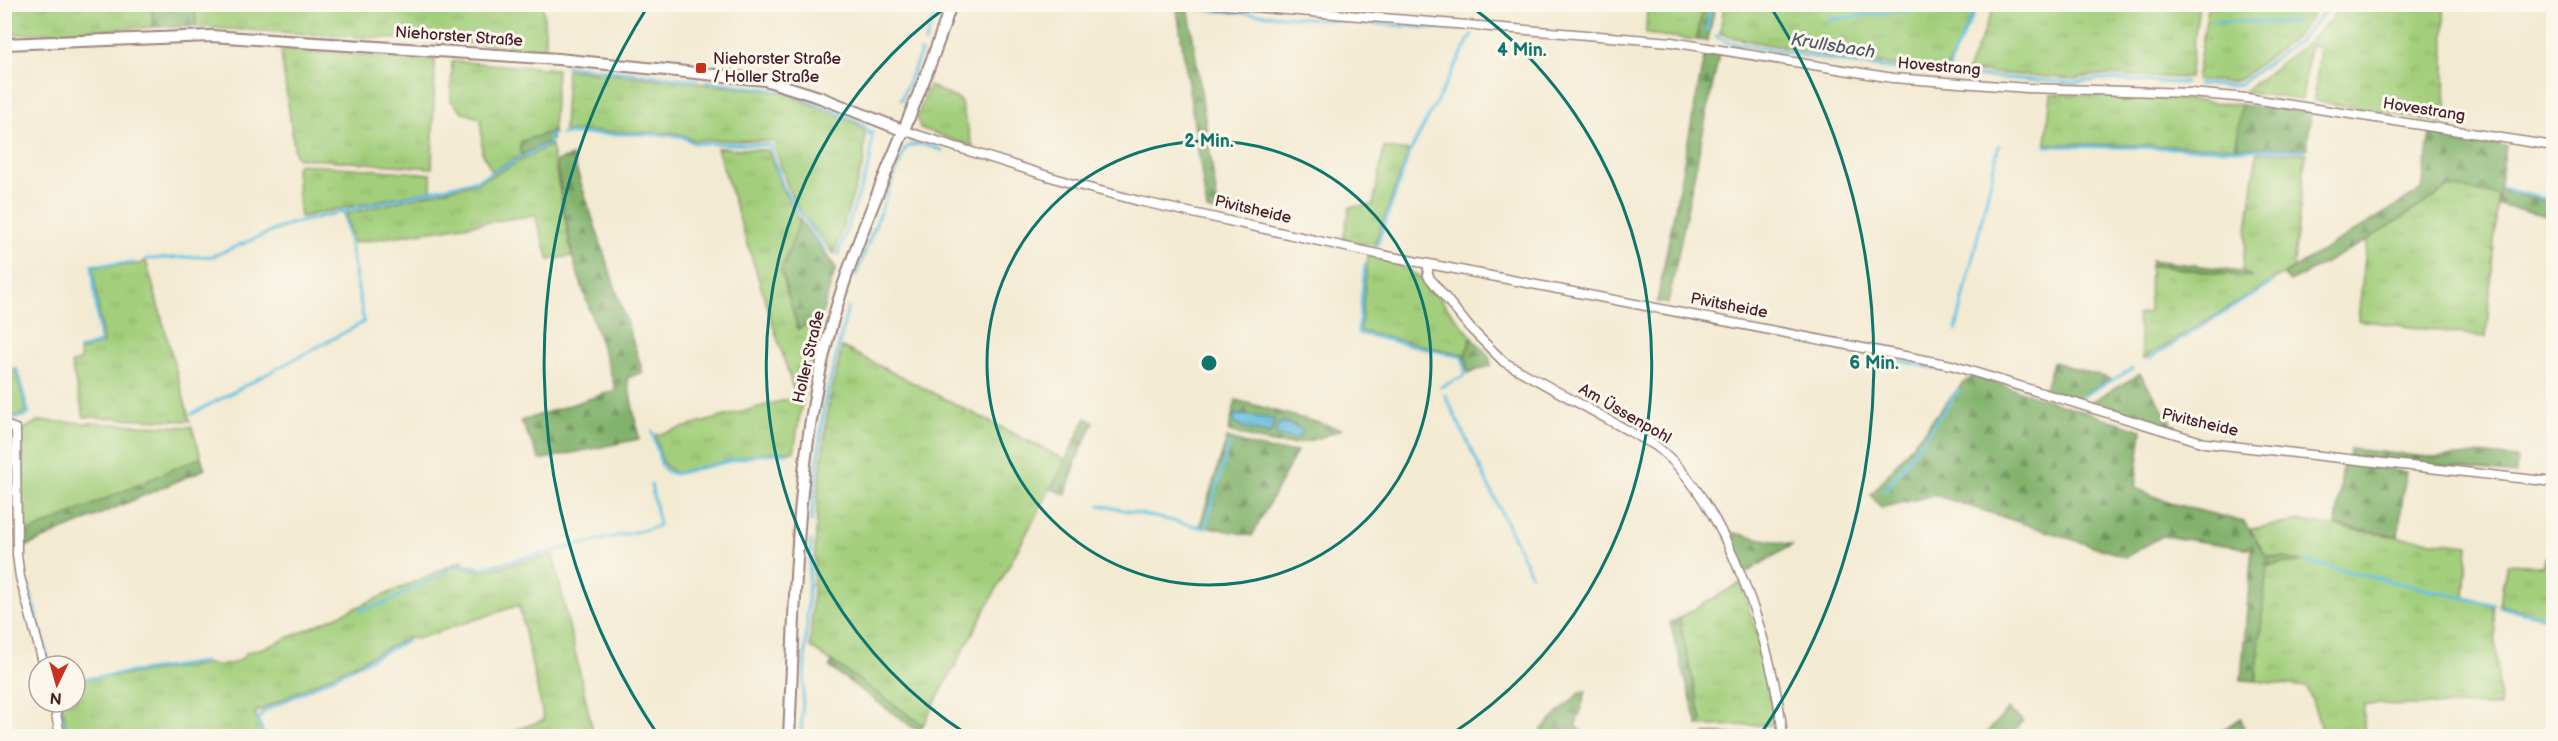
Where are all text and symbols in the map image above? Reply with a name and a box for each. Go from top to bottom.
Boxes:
street label: Niehorster Straße [394,23,524,51]
water label: Krullsbach [1789,29,1877,63]
text: 4 Min. [1497,40,1547,61]
place label: Niehorster Straße / Holler Straße [713,50,842,87]
street label: Hovestrang [1897,54,1981,80]
marker: Niehorster Straße / Holler Straße [694,61,708,75]
street label: Hovestrang [2381,94,2467,126]
text: 2 Min. [1184,131,1234,152]
street label: Pivitsheide [1213,192,1294,228]
street label: Pivitsheide [1689,289,1770,323]
street label: Holler Straße [789,308,829,405]
centre of rings [1199,353,1219,373]
text: 6 Min. [1849,353,1899,374]
street label: Am Üssenpohl [1575,378,1676,448]
street label: Pivitsheide [2160,405,2241,441]
north arrow [27,654,87,714]
text: N [49,687,63,707]

